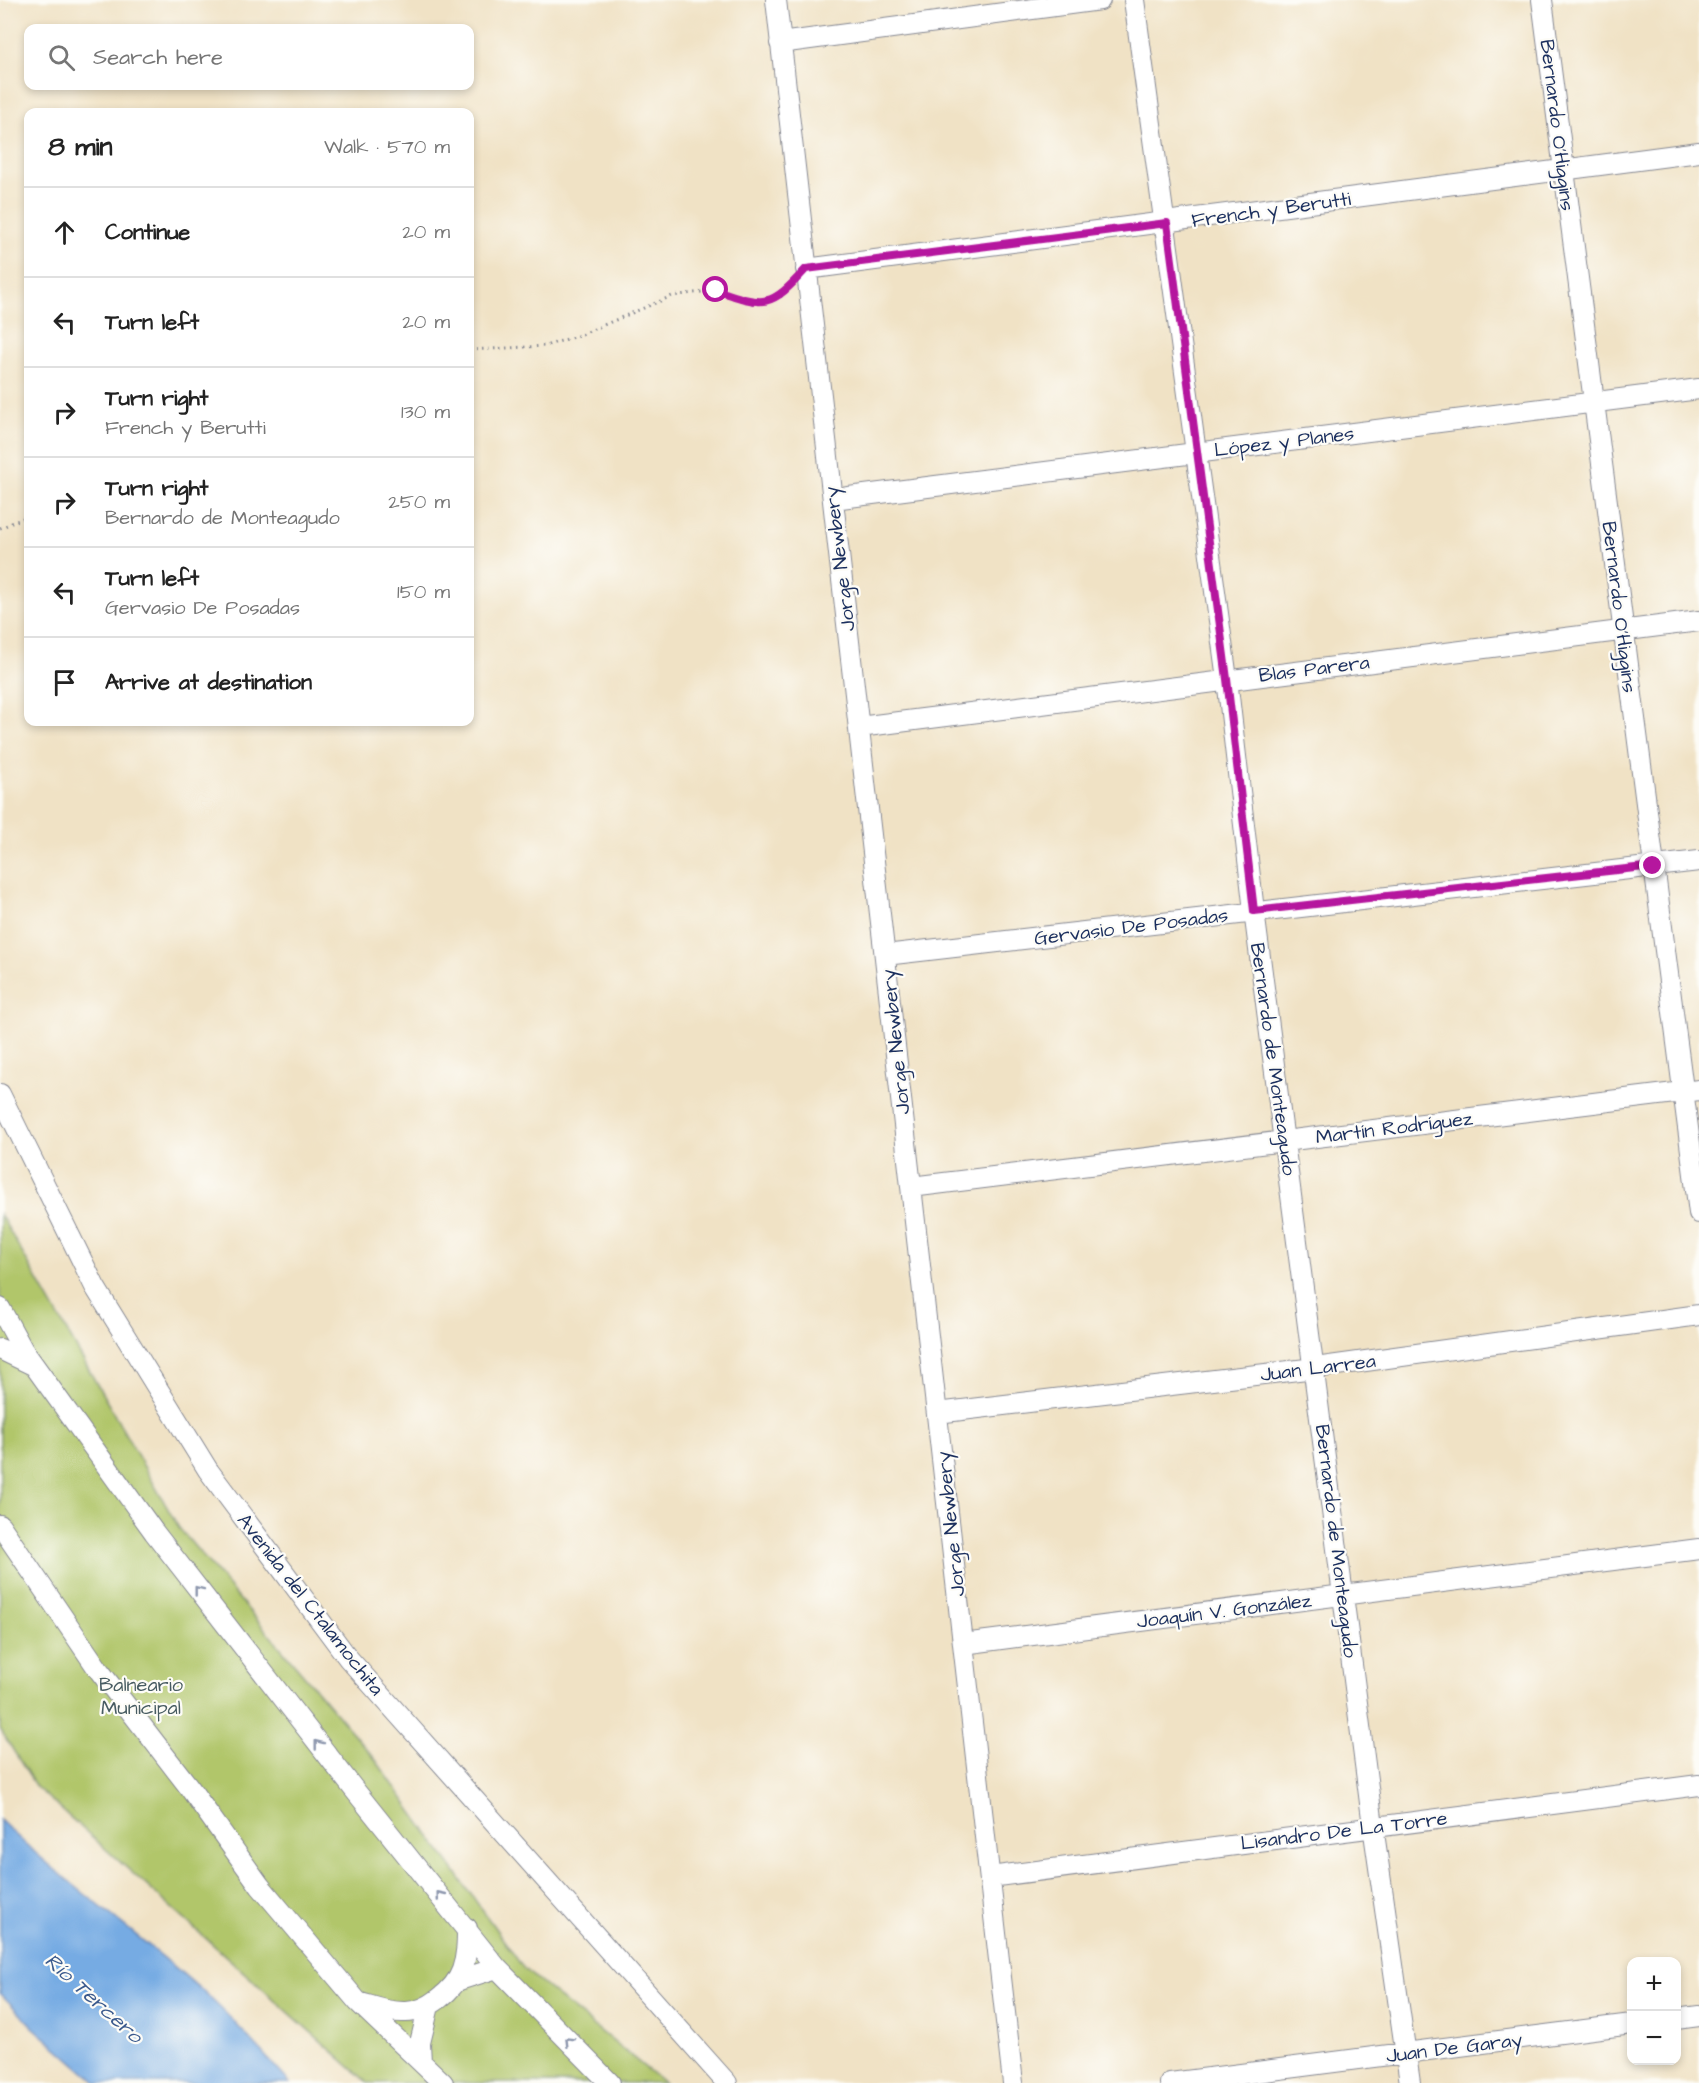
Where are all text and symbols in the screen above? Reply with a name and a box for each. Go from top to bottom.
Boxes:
search box [24,24,474,90]
street label: Bernardo O'Higgins [1532,38,1581,212]
icon: search [45,41,78,74]
text: Search here [93,42,223,73]
text: 8 min [48,129,112,165]
text: Walk · 570 m [324,133,450,161]
street label: French y Berutti [1190,185,1353,236]
icon: ahead [48,216,81,249]
text: Continue [105,217,190,248]
text: 20 m [402,218,450,246]
route start [702,276,728,302]
icon: left [48,306,81,339]
text: Turn left [105,307,199,338]
text: 20 m [402,308,450,336]
text: Turn right [105,383,208,414]
icon: right [48,396,81,429]
text: 130 m [401,398,450,426]
text: French y Berutti [105,414,266,442]
street label: López y Planes [1212,420,1356,465]
text: Turn right [105,473,208,504]
street label: Jorge Newbery [817,485,864,633]
icon: right [48,486,81,519]
text: 250 m [388,488,450,516]
text: Bernardo de Monteagudo [105,504,340,532]
street label: Bernardo O'Higgins [1594,520,1643,694]
text: Turn left [105,563,199,594]
icon: left [48,576,81,609]
text: 150 m [397,578,450,606]
text: Gervasio De Posadas [105,594,300,622]
street label: Blas Parera [1257,648,1371,690]
icon: arrive [48,666,81,699]
text: Arrive at destination [105,667,312,698]
route end [1639,852,1665,878]
street label: Gervasio De Posadas [1033,901,1230,953]
street label: Bernardo de Monteagudo [1242,941,1303,1177]
street label: Jorge Newbery [874,968,919,1116]
street label: Martín Rodríguez [1314,1104,1474,1153]
street label: Juan Larrea [1259,1347,1377,1389]
street label: Bernardo de Monteagudo [1307,1423,1364,1659]
street label: Jorge Newbery [929,1450,974,1598]
street label: Avenida del Ctalamochita [230,1508,390,1702]
one-way arrow [194,1586,205,1597]
street label: Joaquín V. González [1135,1586,1313,1636]
park label: Balneario Municipal [99,1671,183,1722]
one-way arrow [315,1739,326,1750]
street label: Lisandro De La Torre [1239,1804,1449,1858]
one-way arrow [437,1891,448,1902]
water label: Río Tercero [38,1947,150,2052]
map controls [1627,1957,1681,2065]
button: + [1627,1957,1681,2011]
button: − [1627,2011,1681,2065]
street label: Juan De Garay [1384,2026,1524,2071]
one-way arrow [565,2038,576,2048]

